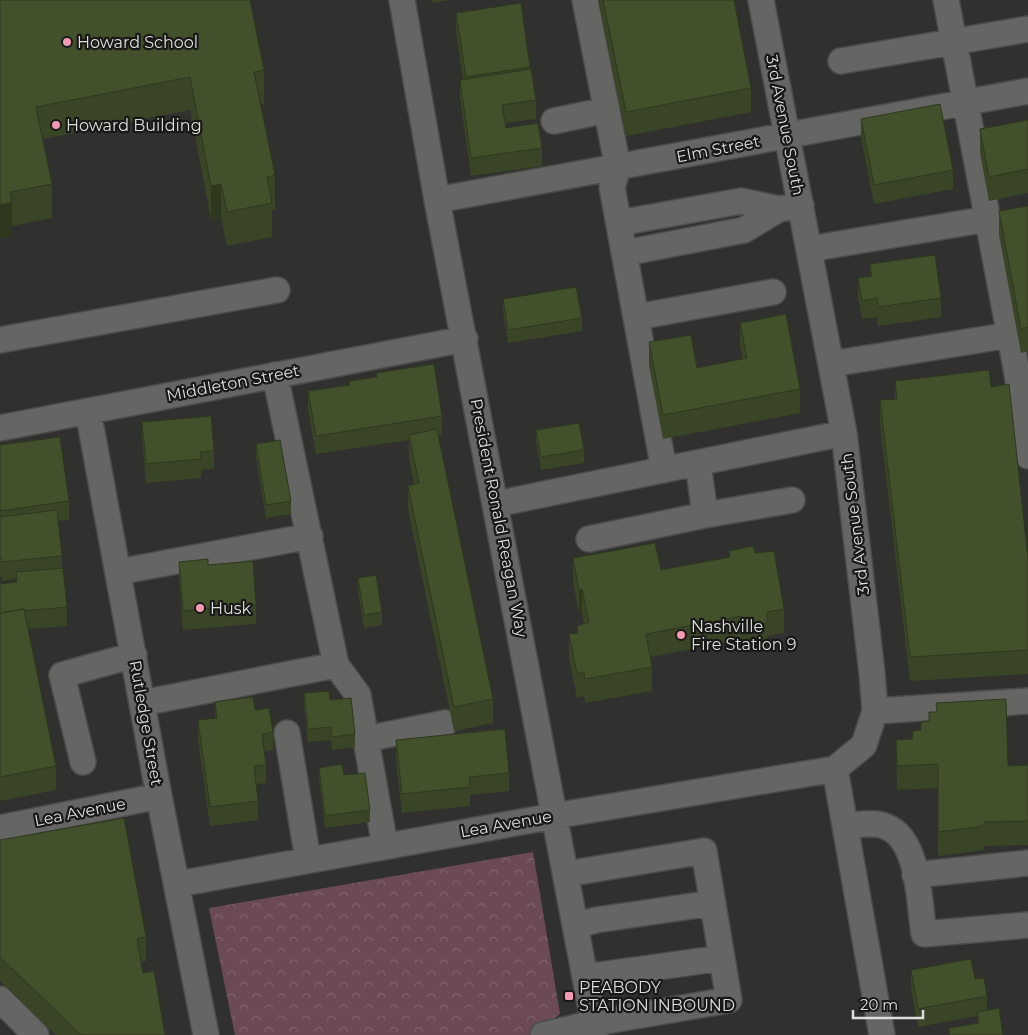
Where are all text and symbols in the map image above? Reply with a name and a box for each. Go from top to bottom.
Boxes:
place label: Howard School [77,33,198,52]
marker: Howard School [61,36,73,48]
street label: 3rd Avenue South [762,53,808,197]
place label: Howard Building [66,116,202,135]
marker: Howard Building [50,119,62,131]
street label: Elm Street [675,132,762,166]
street label: Middleton Street [165,361,301,405]
street label: President Ronald Reagan Way [467,397,532,639]
street label: 3rd Avenue South [837,452,873,596]
place label: Husk [210,599,252,618]
marker: Husk [194,602,206,614]
place label: Nashville Fire Station 9 [691,617,797,654]
marker: Nashville Fire Station 9 [675,629,687,641]
street label: Rutledge Street [126,659,166,788]
street label: Lea Avenue [33,794,127,830]
street label: Lea Avenue [459,807,553,841]
place label: PEABODY STATION INBOUND [579,978,735,1015]
scale bar [853,988,923,1020]
marker: PEABODY STATION INBOUND [563,990,575,1002]
text: 20 m [860,995,898,1014]

